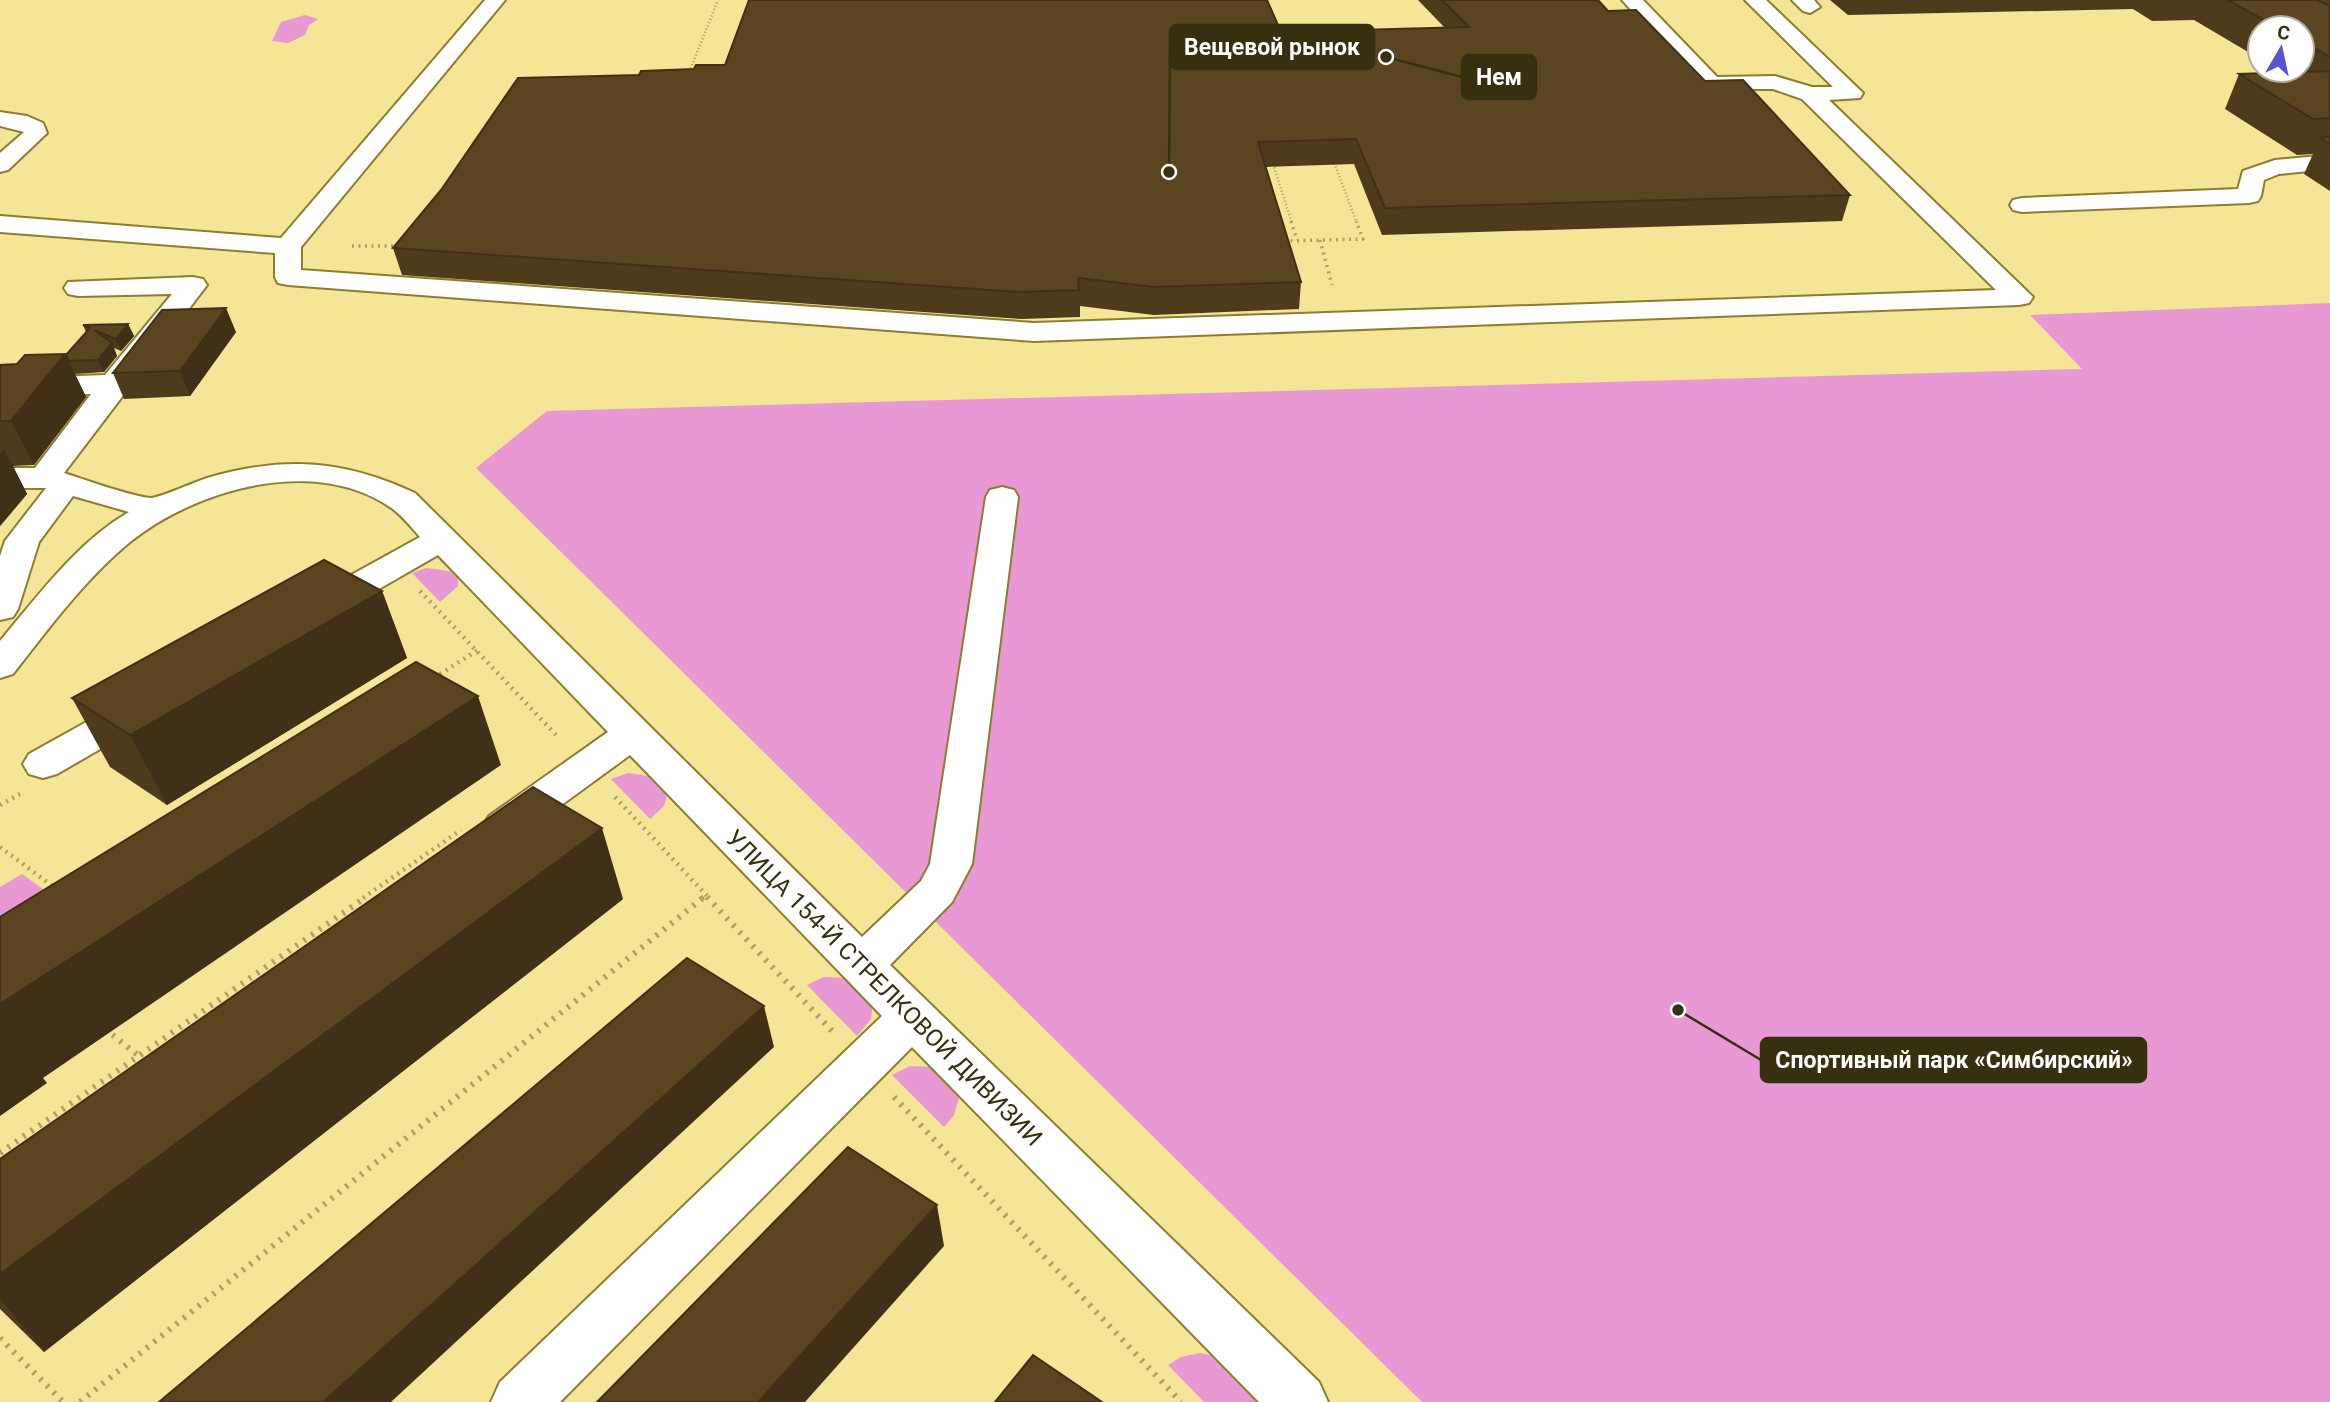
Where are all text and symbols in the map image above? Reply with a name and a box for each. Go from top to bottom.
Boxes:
north arrow [2246,14,2316,84]
text: С [2276,20,2292,45]
callout: Вещевой рынок [1170,25,1374,69]
text: Вещевой рынок [1184,34,1360,61]
callout: Нем [1462,55,1536,99]
text: Нем [1476,64,1522,91]
street label: УЛИЦА 154-Й СТРЕЛКОВОЙ ДИВИЗИИ [720,824,1048,1152]
callout: Спортивный парк «Симбирский» [1761,1038,2146,1082]
text: Спортивный парк «Симбирский» [1775,1047,2133,1074]

